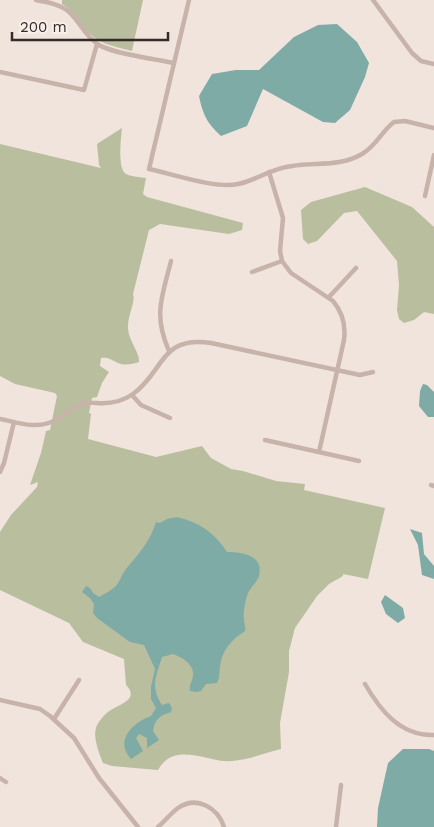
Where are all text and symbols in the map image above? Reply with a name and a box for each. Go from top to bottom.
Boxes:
scale bar [12,10,169,42]
text: 200 m [20,18,67,36]

